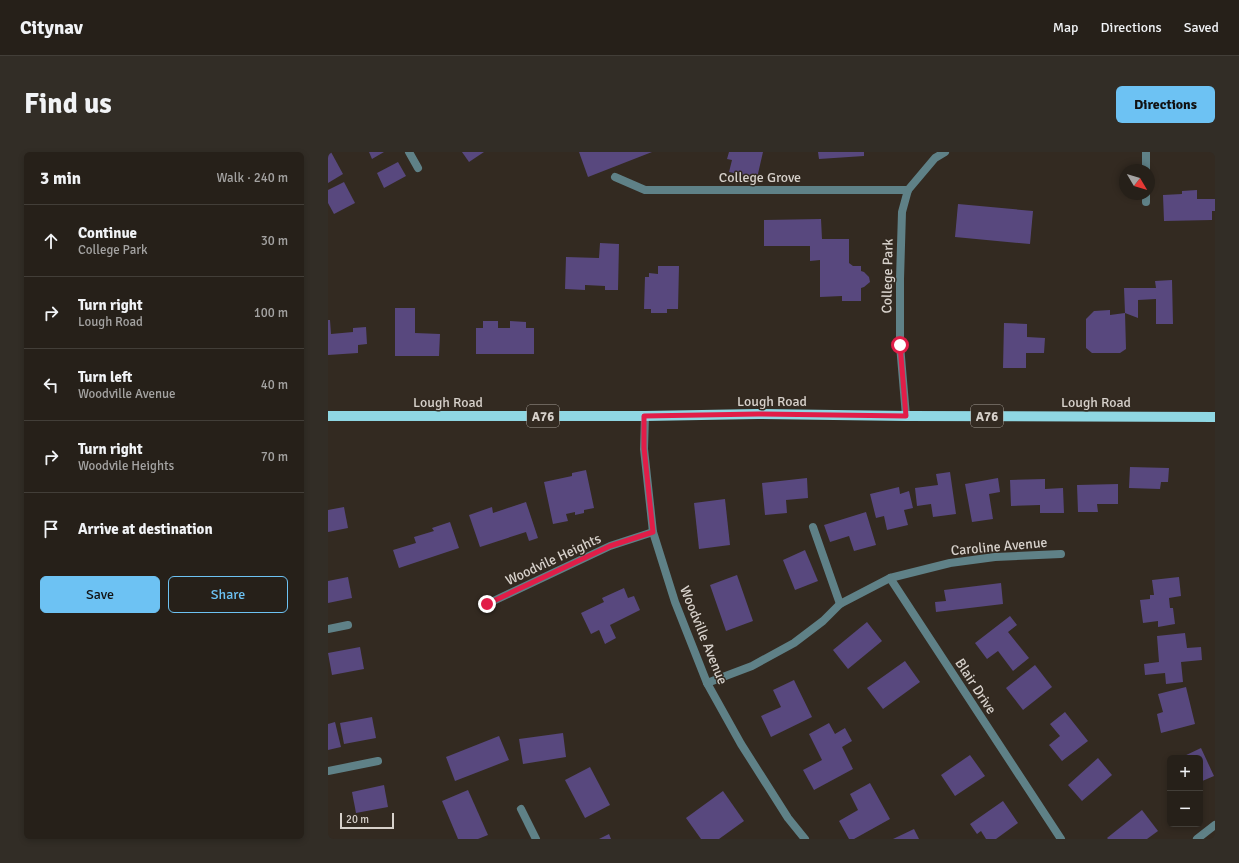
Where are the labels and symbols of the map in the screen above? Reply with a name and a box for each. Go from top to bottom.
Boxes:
north arrow [1119,164,1155,200]
street label: College Grove [719,169,801,186]
street label: College Park [878,238,897,314]
route start [891,336,909,354]
street label: Lough Road [737,393,807,410]
street label: Lough Road [413,394,483,411]
street label: Lough Road [1061,394,1131,411]
road number: A76 [527,405,559,427]
road number: A76 [971,405,1003,427]
street label: Woodvile Heights [503,530,604,589]
street label: Caroline Avenue [950,534,1048,559]
street label: Woodville Avenue [676,583,731,687]
route end [478,595,496,613]
street label: Blair Drive [951,655,1000,717]
scale bar [340,811,394,830]

